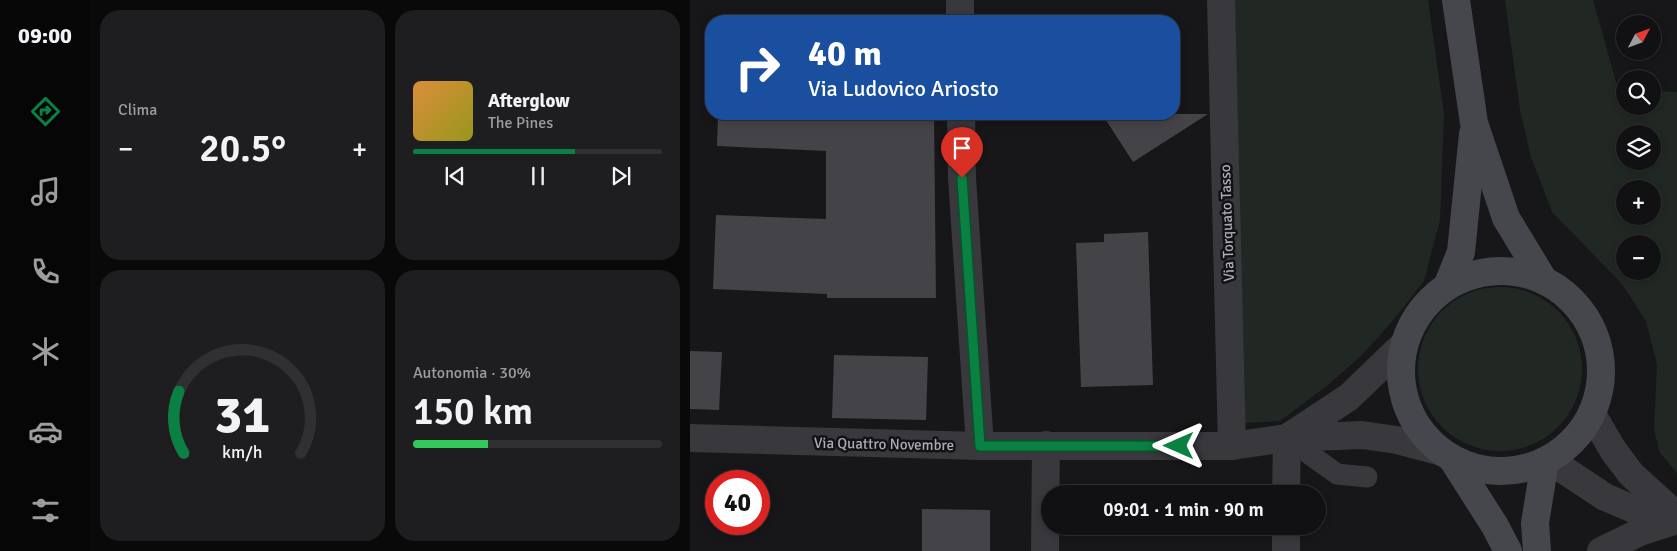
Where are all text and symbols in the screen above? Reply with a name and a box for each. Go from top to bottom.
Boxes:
north arrow [1616,15,1661,60]
map controls [1616,15,1661,280]
text: 09:00 [18,22,72,49]
text: 40 m [808,32,882,75]
icon: right [725,35,790,100]
button: search [1616,70,1661,115]
text: Via Ludovico Ariosto [808,75,999,102]
text: Afterglow [488,89,570,113]
icon: directions [28,94,63,129]
text: Clima [118,100,157,120]
text: The Pines [488,113,553,133]
text: 20.5° [199,125,286,172]
button: layers [1616,125,1661,170]
pin [941,127,983,178]
text: − [118,132,133,166]
text: + [352,132,367,166]
icon: arrive [948,134,976,162]
icon: previous [441,162,469,190]
icon: pause [524,162,552,190]
icon: next [607,162,635,190]
street label: Via Torquato Tasso [1216,164,1238,282]
icon: music [28,174,63,209]
button: + [1616,180,1661,225]
button: − [1616,235,1661,280]
icon: phone [28,254,63,289]
icon: climate [28,334,63,369]
text: Autonomia · 30% [413,363,531,383]
text: 31 [214,383,271,447]
text: 150 km [413,388,533,435]
icon: car [28,414,63,449]
position arrow [1152,419,1204,471]
street label: Via Quattro Novembre [814,434,954,454]
text: km/h [222,441,263,463]
speed limit sign: 40 [705,470,770,535]
icon: filters [28,493,63,528]
text: 09:01 · 1 min · 90 m [1103,498,1264,522]

